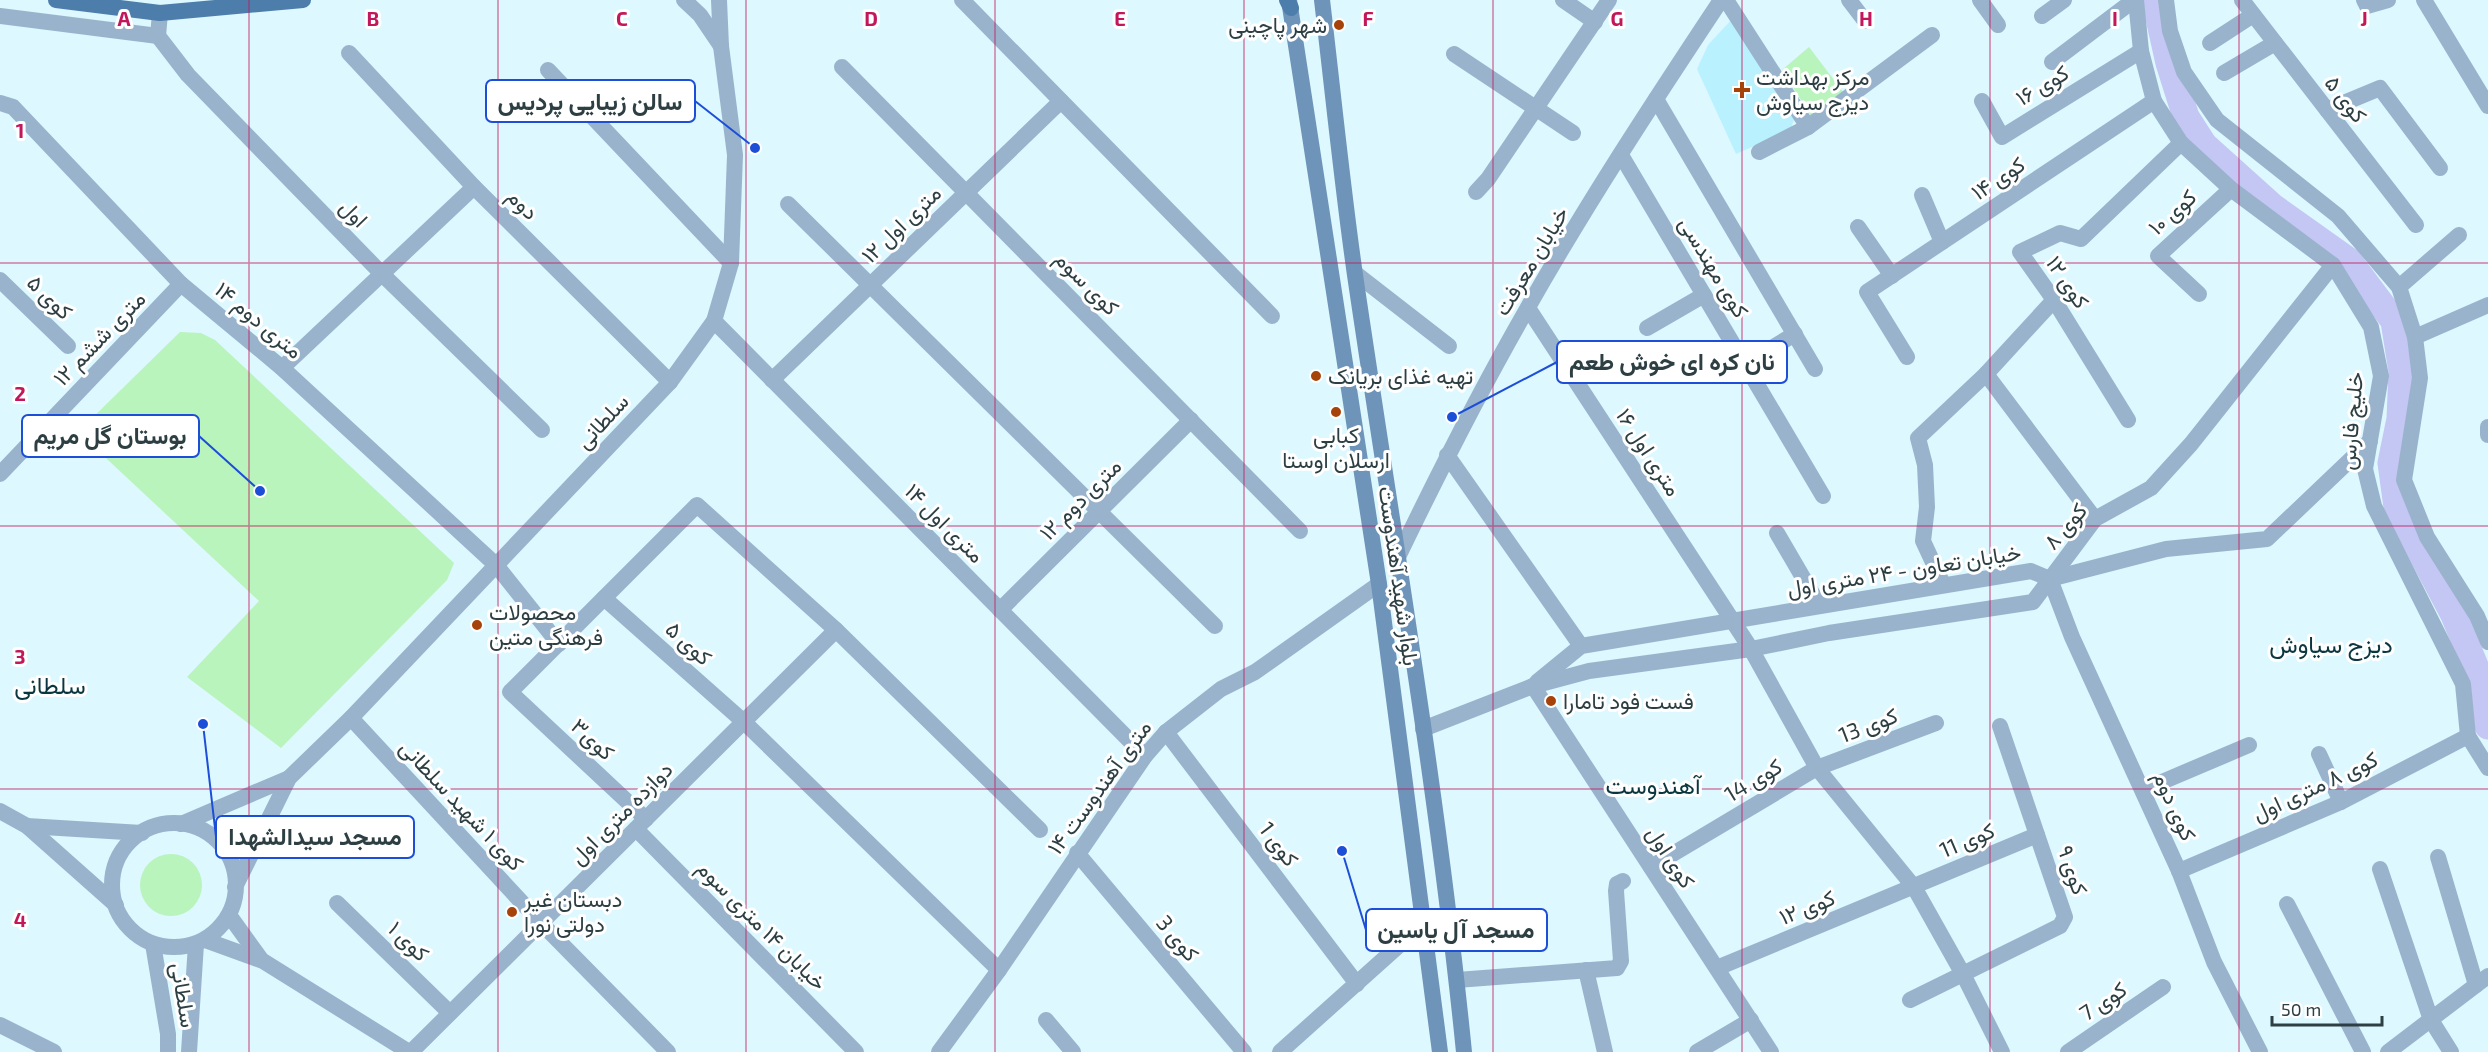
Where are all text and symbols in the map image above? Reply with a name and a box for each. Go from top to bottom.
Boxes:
text: A [117,6,131,30]
text: B [367,6,379,30]
text: C [616,6,628,30]
text: D [864,6,878,30]
text: E [1114,6,1126,30]
text: F [1362,6,1374,30]
text: G [1611,6,1623,30]
text: H [1859,6,1873,30]
text: I [2112,6,2118,30]
text: J [2360,6,2368,30]
place label: شهر پاچینی [1228,11,1327,40]
marker: شهر پاچینی [1332,18,1346,32]
street label: کوی ۱۶ [2010,58,2074,112]
place label: مرکز بهداشت دیزج سیاوش [1756,63,1869,117]
street label: کوی ۵ [2319,70,2373,129]
callout: سالن زیبایی پردیس [486,80,695,122]
marker: مرکز بهداشت دیزج سیاوش [1733,81,1751,99]
text: سالن زیبایی پردیس [498,86,682,118]
text: 1 [16,118,24,142]
street label: کوی ۱۴ [1966,150,2030,206]
street label: ۱۲ متری اول [855,179,947,269]
street label: دوم [501,182,545,226]
street label: کوی ۱۰ [2142,183,2202,241]
street label: اول [334,193,374,233]
street label: خیابان معرفت [1487,201,1575,321]
street label: کوی مهندسی [1673,211,1755,323]
street label: کوی سوم [1048,245,1125,322]
street label: کوی ۱۲ [2040,250,2096,314]
street label: کوی ۵ [21,269,79,326]
street label: ۱۴ متری دوم [209,275,309,365]
street label: ۱۲ متری ششم [47,285,152,392]
callout: نان کره ای خوش طعم [1557,341,1787,383]
text: نان کره ای خوش طعم [1569,346,1775,378]
place label: تهیه غذای بریانک [1328,362,1474,390]
marker: تهیه غذای بریانک [1309,369,1323,383]
street label: خلیج فارس [2333,371,2370,471]
text: 2 [14,381,26,405]
street label: سلطانی [569,388,635,454]
street label: ۱۶ متری اول [1610,403,1688,501]
marker: کبابی ارسلان اوستا [1329,405,1343,419]
callout: بوستان گل مریم [22,415,199,457]
text: بوستان گل مریم [33,420,187,452]
place label: کبابی ارسلان اوستا [1282,421,1390,474]
street label: ۱۲ متری دوم [1033,452,1128,547]
street label: ۱۴ متری اول [899,477,991,569]
street label: بلوار شهید آهندوست [1373,485,1425,667]
street label: کوی ۸ [2037,497,2093,555]
street label: خیابان تعاون - ۲۴ متری اول [1785,538,2023,602]
place label: محصولات فرهنگی متین [489,598,603,651]
street label: کوی ۵ [660,615,718,671]
marker: محصولات فرهنگی متین [470,618,484,632]
district label: دیزج سیاوش [2269,629,2393,661]
text: 3 [14,644,26,668]
district label: سلطانی [14,670,86,700]
place label: فست فود تامارا [1563,687,1694,715]
marker: فست فود تامارا [1544,694,1558,708]
street label: کوی 13 [1835,701,1902,749]
street label: کوی۳ [565,712,621,766]
street label: ۱۴ متری آهندوست [1041,714,1157,860]
street label: کوی ۱ شهید سلطانی [394,733,530,877]
street label: کوی ۸ متری اول [2248,745,2382,827]
street label: کوی 14 [1719,752,1787,808]
street label: دوازده متری اول [564,756,678,870]
street label: کوی دوم [2146,767,2203,846]
district label: آهندوست [1606,770,1703,801]
callout: مسجد سیدالشهدا [216,816,414,858]
street label: کوی 1 [1253,816,1305,872]
street label: کوی 11 [1935,816,1999,864]
street label: کوی اول [1640,820,1702,894]
text: مسجد سیدالشهدا [228,821,402,852]
street label: کوی ۹ [2052,842,2095,899]
street label: خیابان ۱۴ متری سوم [690,854,833,997]
street label: کوی ۱۲ [1775,883,1839,931]
place label: دبستان غیر دولتی نورا [523,885,622,938]
marker: دبستان غیر دولتی نورا [505,905,519,919]
text: 4 [14,907,27,931]
street label: کوی 3 [1150,909,1206,967]
callout: مسجد آل یاسین [1366,909,1547,951]
text: مسجد آل یاسین [1377,914,1535,945]
street label: کوی ۱ [383,915,436,967]
street label: سلطانی [165,960,203,1030]
street label: کوی 7 [2074,975,2132,1027]
scale bar [2272,989,2382,1027]
text: 50 m [2281,998,2321,1020]

